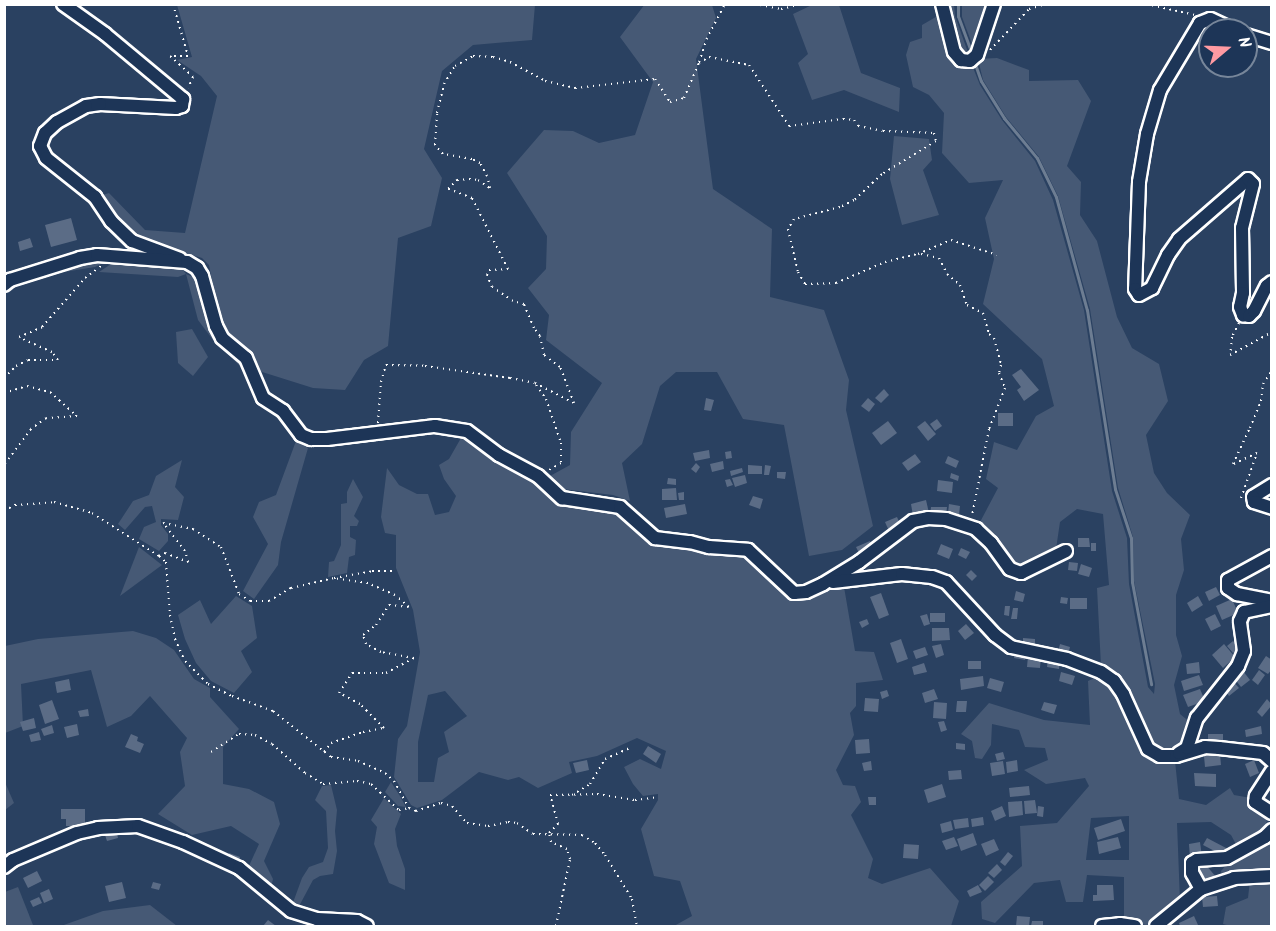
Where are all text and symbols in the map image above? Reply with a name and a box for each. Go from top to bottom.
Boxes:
north arrow [1198,18,1258,78]
text: N [1230,34,1257,51]

